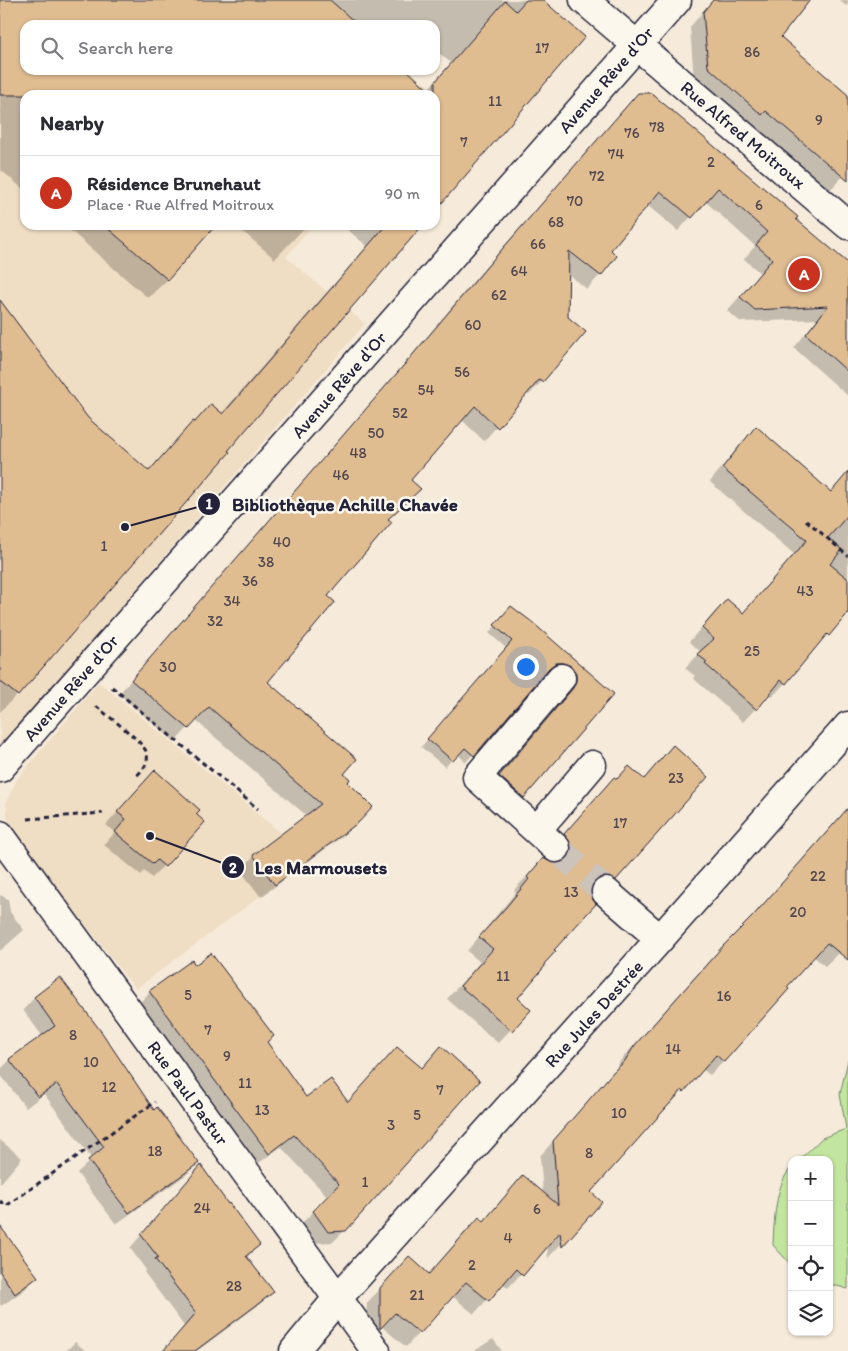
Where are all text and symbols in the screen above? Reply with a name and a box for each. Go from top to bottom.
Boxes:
search box [20,20,440,75]
street label: Avenue Rêve d'Or [554,22,658,138]
icon: search [38,34,66,62]
text: Search here [78,36,173,59]
house number: 17 [535,39,550,57]
house number: 86 [744,43,760,61]
street label: Rue Alfred Moitroux [676,76,810,194]
house number: 11 [488,92,502,110]
text: Nearby [40,110,104,135]
house number: 9 [815,111,823,129]
house number: 78 [649,118,665,136]
house number: 76 [624,124,640,142]
house number: 7 [460,133,468,151]
house number: 74 [608,145,624,163]
house number: 2 [707,153,715,171]
house number: 72 [589,167,605,185]
text: Résidence Brunehaut [87,172,261,195]
text: A [51,184,61,203]
text: 90 m [385,184,420,203]
house number: 70 [567,192,583,210]
text: Place · Rue Alfred Moitroux [87,195,274,214]
house number: 6 [755,196,763,214]
house number: 68 [548,213,564,231]
house number: 66 [530,235,546,253]
pin: A [788,255,820,293]
house number: 64 [511,262,527,280]
house number: 62 [491,286,507,304]
house number: 60 [464,316,482,334]
street label: Avenue Rêve d'Or [287,327,391,443]
house number: 56 [454,363,470,381]
house number: 54 [418,381,434,399]
house number: 52 [392,404,408,422]
house number: 50 [367,424,385,442]
house number: 48 [349,444,367,462]
house number: 46 [333,466,350,484]
callout: Bibliothèque Achille Chavée [197,487,468,521]
text: Bibliothèque Achille Chavée [232,493,458,516]
text: 1 [206,495,213,513]
house number: 40 [273,533,291,551]
house number: 1 [101,537,108,555]
house number: 38 [258,553,274,571]
house number: 36 [242,572,258,590]
house number: 43 [796,582,814,600]
house number: 34 [223,592,241,610]
house number: 32 [207,612,223,630]
street label: Avenue Rêve d'Or [19,630,123,746]
house number: 25 [744,642,760,660]
your location [513,654,539,680]
house number: 30 [159,658,177,676]
house number: 23 [668,769,684,787]
house number: 17 [613,814,628,832]
callout: Les Marmousets [220,850,398,884]
text: Les Marmousets [255,856,388,879]
text: 2 [229,859,237,877]
house number: 22 [810,867,826,885]
house number: 13 [563,883,579,901]
house number: 20 [789,903,807,921]
street label: Rue Jules Destrée [540,956,648,1072]
house number: 11 [496,967,510,985]
house number: 5 [184,986,192,1004]
house number: 16 [717,987,732,1005]
house number: 7 [204,1021,212,1039]
house number: 8 [69,1026,77,1044]
street label: Rue Paul Pastur [143,1037,234,1150]
house number: 14 [665,1040,681,1058]
house number: 9 [223,1047,231,1065]
house number: 10 [83,1053,99,1071]
house number: 11 [238,1074,252,1092]
house number: 12 [102,1078,117,1096]
house number: 7 [436,1081,444,1099]
house number: 13 [254,1101,270,1119]
house number: 10 [611,1104,627,1122]
house number: 5 [413,1106,421,1124]
house number: 3 [387,1116,395,1134]
house number: 18 [147,1142,163,1160]
house number: 8 [585,1144,593,1162]
map controls [788,1156,833,1336]
button: + [788,1156,833,1201]
house number: 1 [362,1173,369,1191]
house number: 24 [194,1199,210,1217]
house number: 6 [533,1200,541,1218]
button: − [788,1201,833,1246]
house number: 4 [503,1229,513,1247]
button: locate [788,1246,833,1291]
house number: 2 [468,1256,476,1274]
house number: 28 [226,1277,242,1295]
house number: 21 [410,1286,424,1304]
button: layers [788,1291,833,1336]

